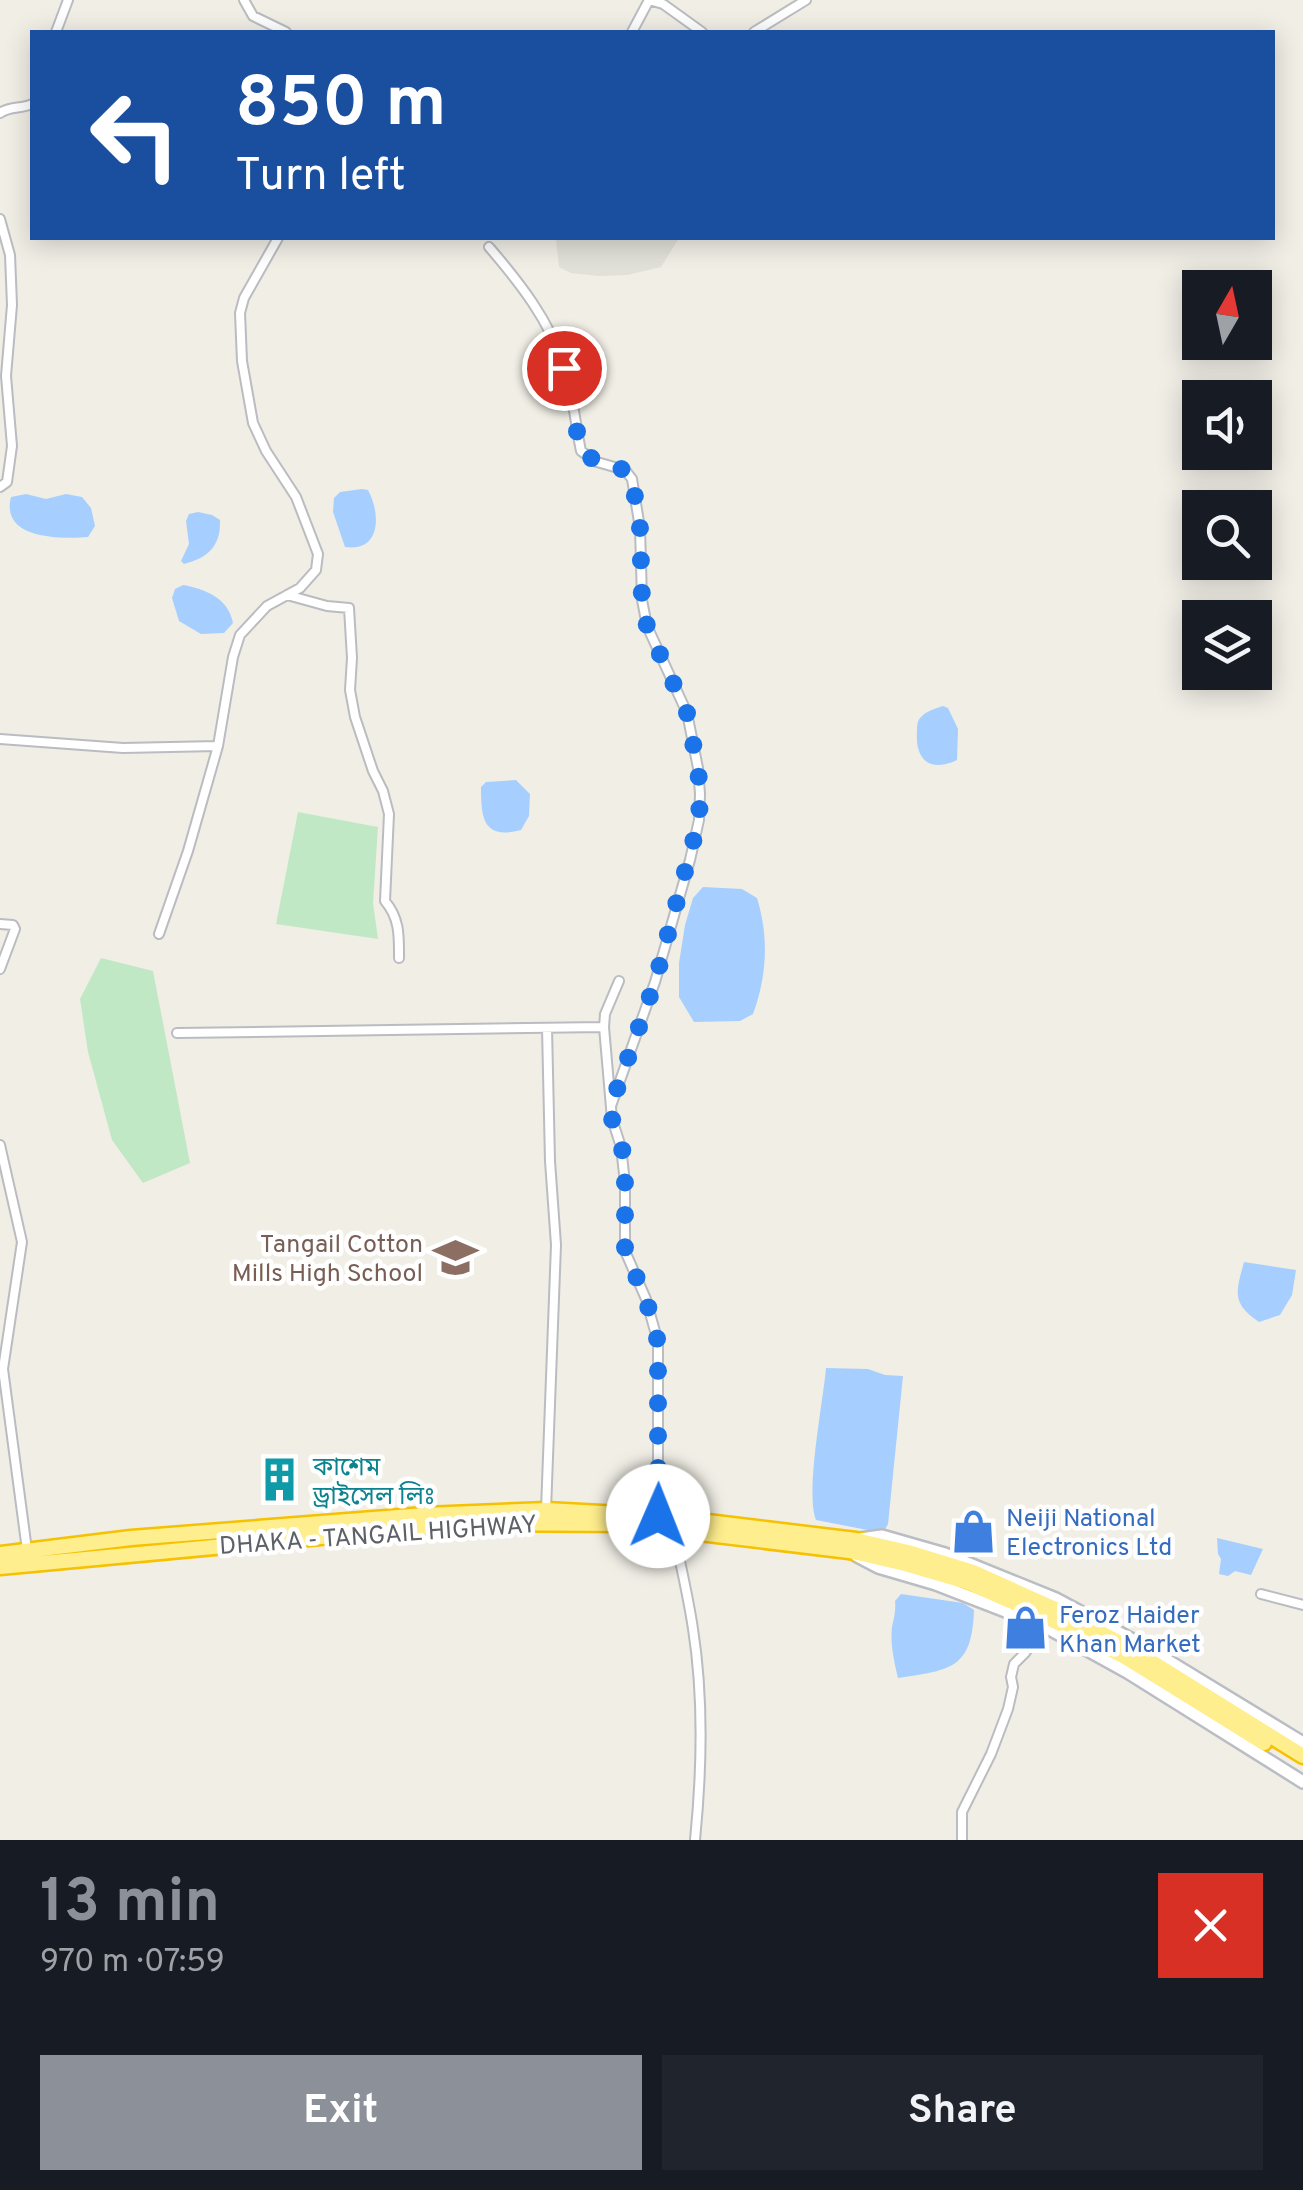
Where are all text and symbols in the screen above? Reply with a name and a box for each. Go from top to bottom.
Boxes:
text: 850 m [235,62,447,151]
icon: left [70,70,200,200]
text: Turn left [235,149,406,206]
north arrow [1182,270,1272,360]
map controls [1182,270,1272,690]
pin [522,326,607,411]
icon: arrive [537,341,592,396]
button: sound [1182,380,1272,470]
button: search [1182,490,1272,580]
button: layers [1182,600,1272,690]
place label: Tangail Cotton Mills High School [232,1230,423,1291]
school or university icon: Tangail Cotton Mills High School [432,1233,480,1281]
place label: কাশেম ড্রাইসেল লিঃ [312,1453,435,1514]
building icon: কাশেম ড্রাইসেল লিঃ [256,1456,304,1504]
position arrow [606,1464,710,1568]
place label: Neiji National Electronics Ltd [1006,1504,1172,1565]
shop icon: Neiji National Electronics Ltd [949,1507,997,1555]
street label: DHAKA - TANGAIL HIGHWAY [218,1510,538,1564]
place label: Feroz Haider Khan Market [1059,1601,1201,1662]
shop icon: Feroz Haider Khan Market [1002,1604,1050,1652]
text: 13 min [40,1867,220,1943]
button: close [1158,1873,1263,1978]
text: 970 m · 07:59 [40,1943,225,1983]
button: Exit [40,2055,642,2170]
button: Share [662,2055,1263,2170]

